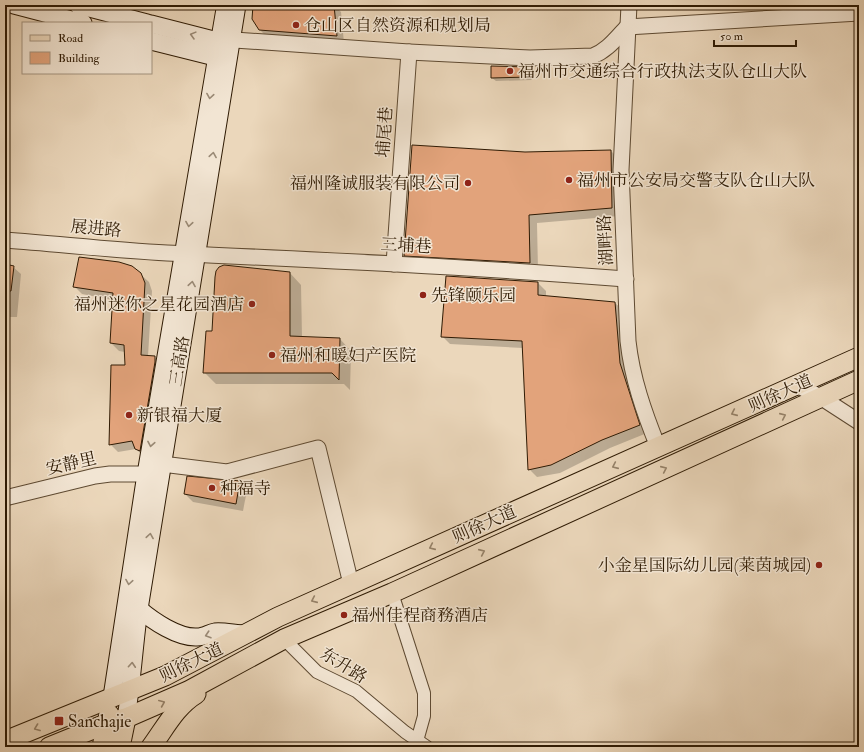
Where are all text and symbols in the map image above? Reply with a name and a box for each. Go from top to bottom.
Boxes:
place label: 仓山区自然资源和规划局 [304,15,491,36]
marker: 仓山区自然资源和规划局 [291,20,301,30]
legend [22,22,152,74]
scale bar [714,22,796,48]
text: 50 m [720,29,744,44]
text: Road [58,31,83,46]
one-way arrow [190,31,197,40]
text: Building [58,51,101,66]
place label: 福州市交通综合行政执法支队仓山大队 [518,61,807,82]
marker: 福州市交通综合行政执法支队仓山大队 [505,66,515,76]
one-way arrow [206,92,215,99]
street label: 埔尾巷 [372,106,397,158]
one-way arrow [208,152,217,159]
place label: 福州市公安局交警支队仓山大队 [577,170,815,191]
place label: 福州隆诚服装有限公司 [290,173,460,194]
marker: 福州市公安局交警支队仓山大队 [564,175,574,185]
marker: 福州隆诚服装有限公司 [463,178,473,188]
street label: 湖畔路 [594,214,617,266]
street label: 展进路 [70,216,122,241]
one-way arrow [185,221,194,227]
street label: 三埔巷 [380,234,432,257]
one-way arrow [187,281,196,287]
place label: 先锋颐乐园 [431,285,516,306]
marker: 先锋颐乐园 [418,290,428,300]
place label: 福州迷你之星花园酒店 [74,294,244,315]
marker: 福州迷你之星花园酒店 [247,299,257,309]
street label: 三高路 [165,334,194,388]
place label: 福州和暖妇产医院 [280,345,416,366]
marker: 福州和暖妇产医院 [267,350,277,360]
street label: 则徐大道 [745,370,816,417]
place label: 新银福大厦 [137,405,222,426]
one-way arrow [730,408,738,416]
marker: 新银福大厦 [124,410,134,420]
one-way arrow [779,412,786,420]
one-way arrow [147,440,156,447]
street label: 安静里 [44,448,98,479]
one-way arrow [612,461,619,469]
one-way arrow [660,466,668,474]
place label: 种福寺 [220,478,271,499]
marker: 种福寺 [207,483,217,493]
street label: 则徐大道 [449,501,520,548]
one-way arrow [145,533,154,539]
one-way arrow [429,542,437,550]
one-way arrow [478,549,486,557]
place label: 小金星国际幼儿园(莱茵城园) [598,555,811,576]
marker: 小金星国际幼儿园(莱茵城园) [814,560,824,570]
one-way arrow [125,579,134,585]
one-way arrow [310,596,317,604]
place label: 福州佳程商務酒店 [352,605,488,626]
marker: 福州佳程商務酒店 [339,610,349,620]
one-way arrow [204,630,211,638]
street label: 则徐大道 [156,638,226,687]
street label: 东升路 [317,643,371,688]
one-way arrow [128,662,137,668]
one-way arrow [158,700,166,708]
place label: Sanchajie [68,711,131,732]
marker: Sanchajie [53,715,65,727]
one-way arrow [34,724,41,732]

